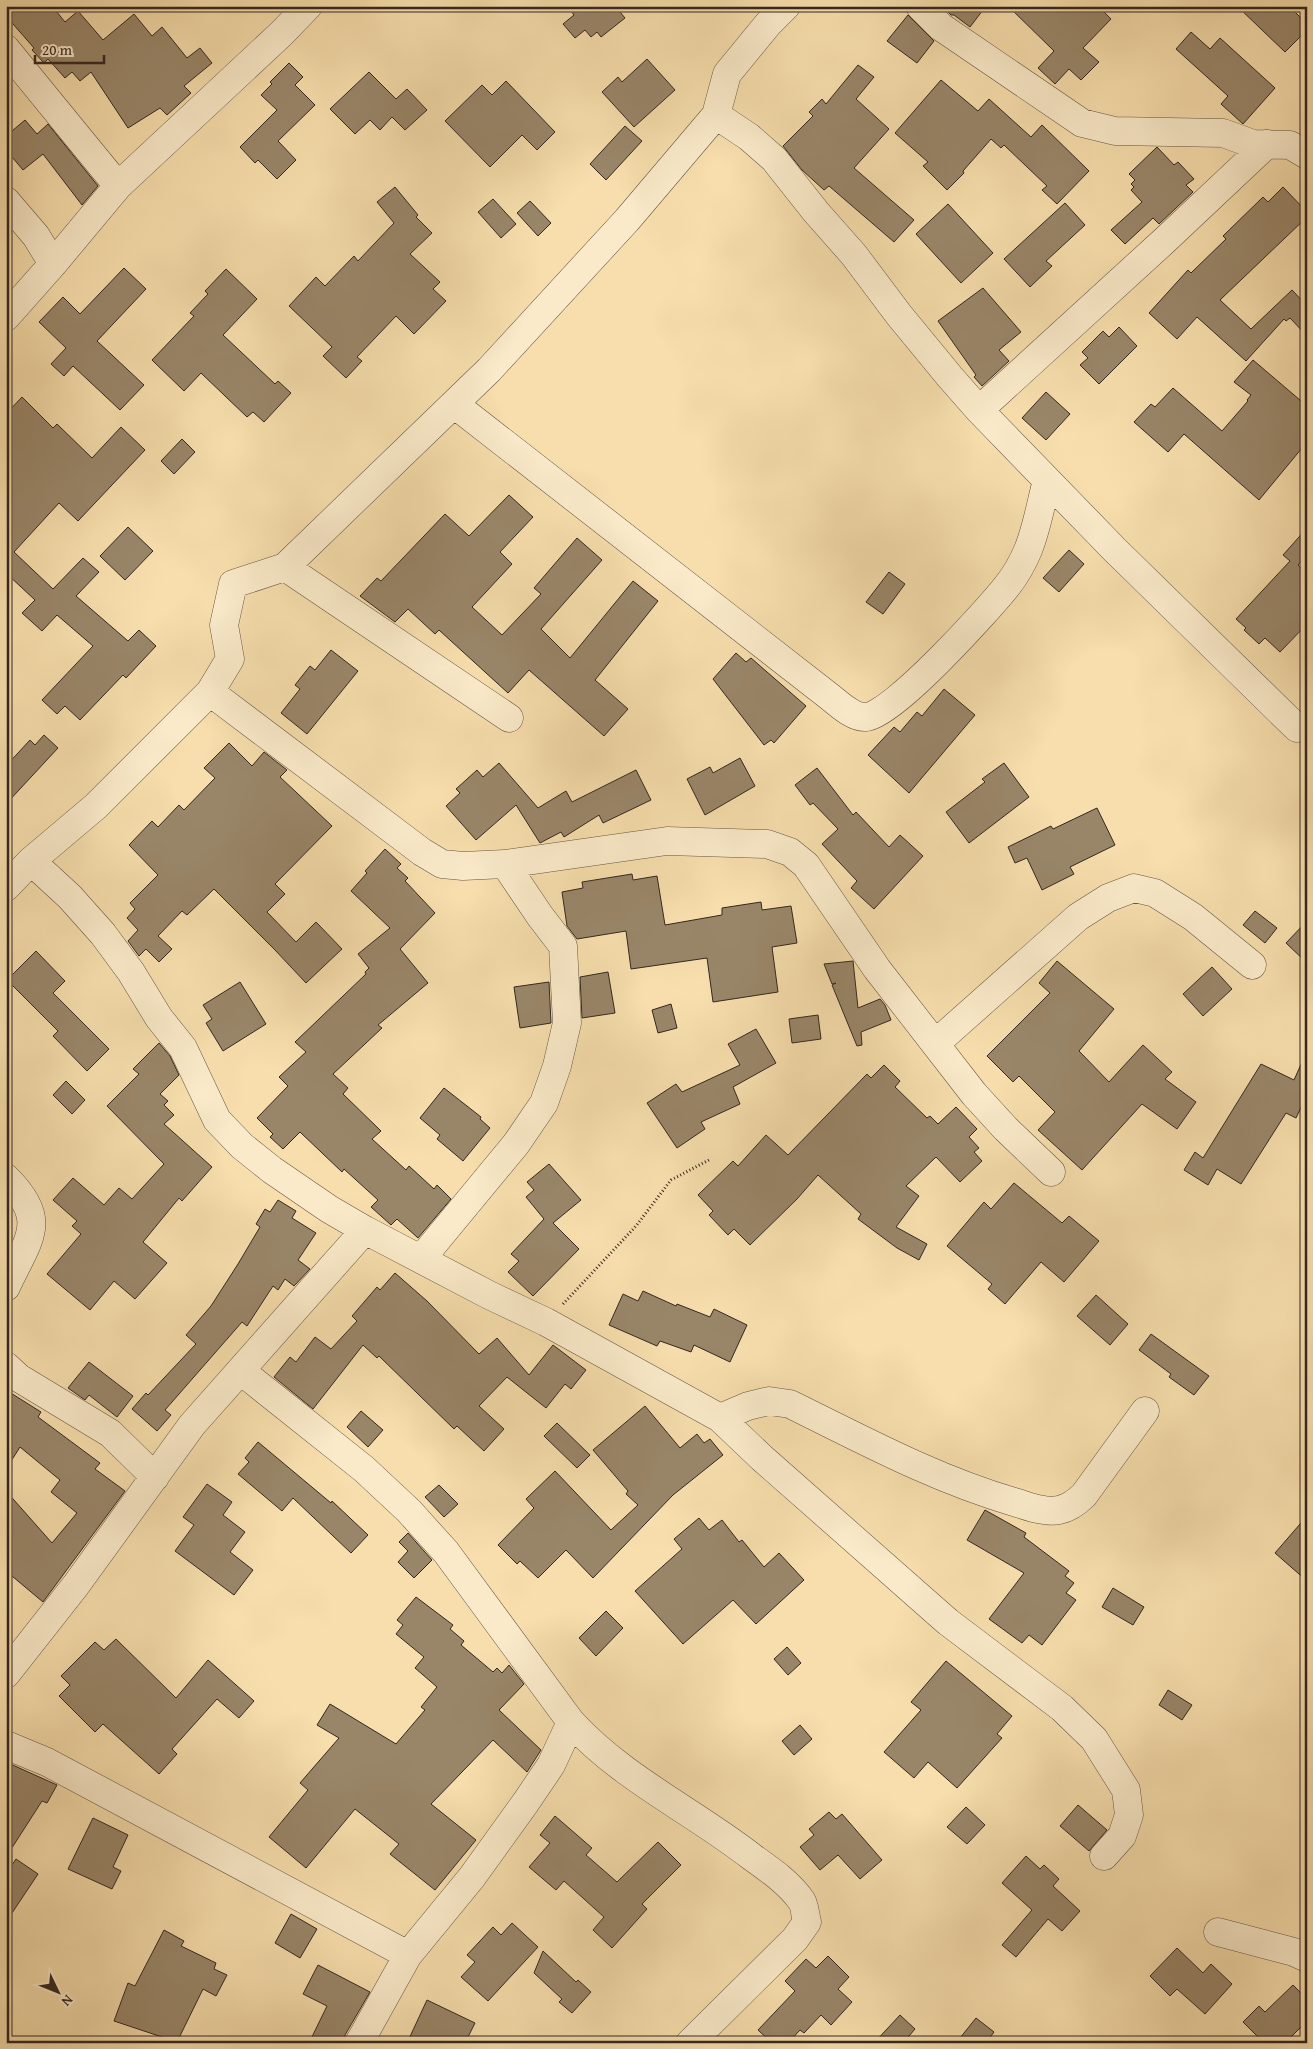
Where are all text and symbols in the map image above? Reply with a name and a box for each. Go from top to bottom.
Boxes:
scale bar [35,32,104,64]
text: 20 m [42,39,73,60]
north arrow [32,1966,82,2016]
text: N [57,1991,78,2012]

